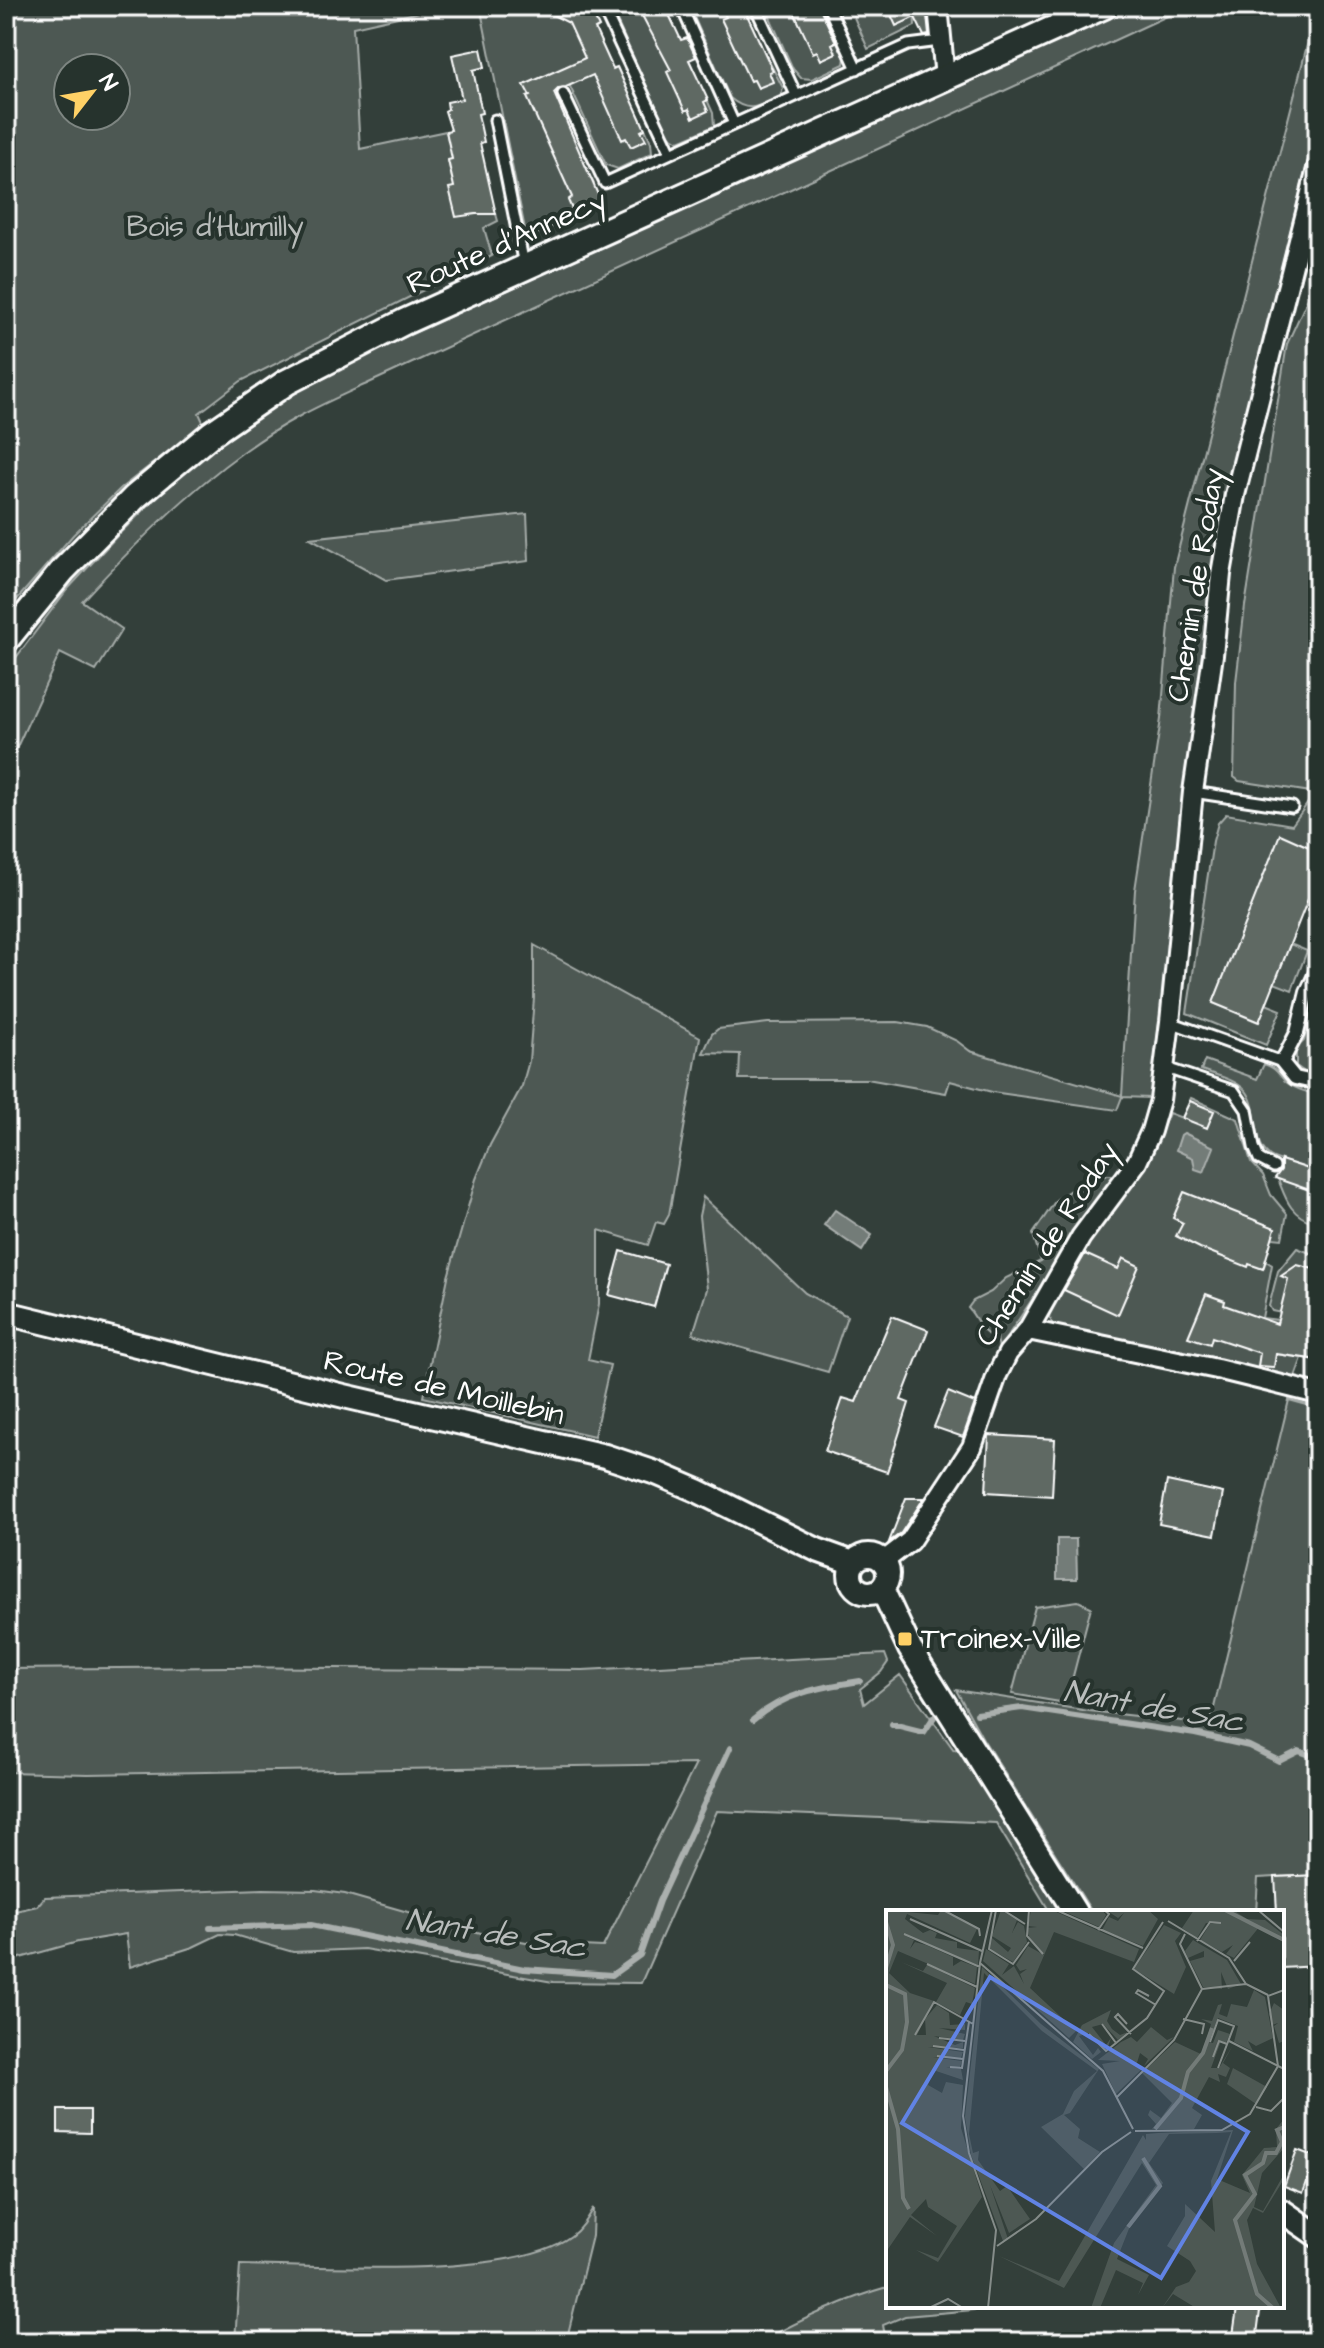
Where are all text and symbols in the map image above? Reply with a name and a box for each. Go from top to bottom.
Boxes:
north arrow [52,52,132,132]
text: N [91,69,125,97]
street label: Route d'Annecy [400,179,614,306]
park label: Bois d'Humilly [126,206,304,249]
street label: Chemin de Roday [1157,465,1236,705]
street label: Chemin de Roday [965,1134,1130,1355]
street label: Route de Moillebin [320,1340,568,1436]
place label: Troinex-Ville [921,1618,1081,1660]
marker: Troinex-Ville [896,1630,914,1648]
water label: Nant de Sac [1061,1669,1248,1745]
water label: Nant de Sac [403,1898,590,1971]
inset map [886,1910,1284,2308]

